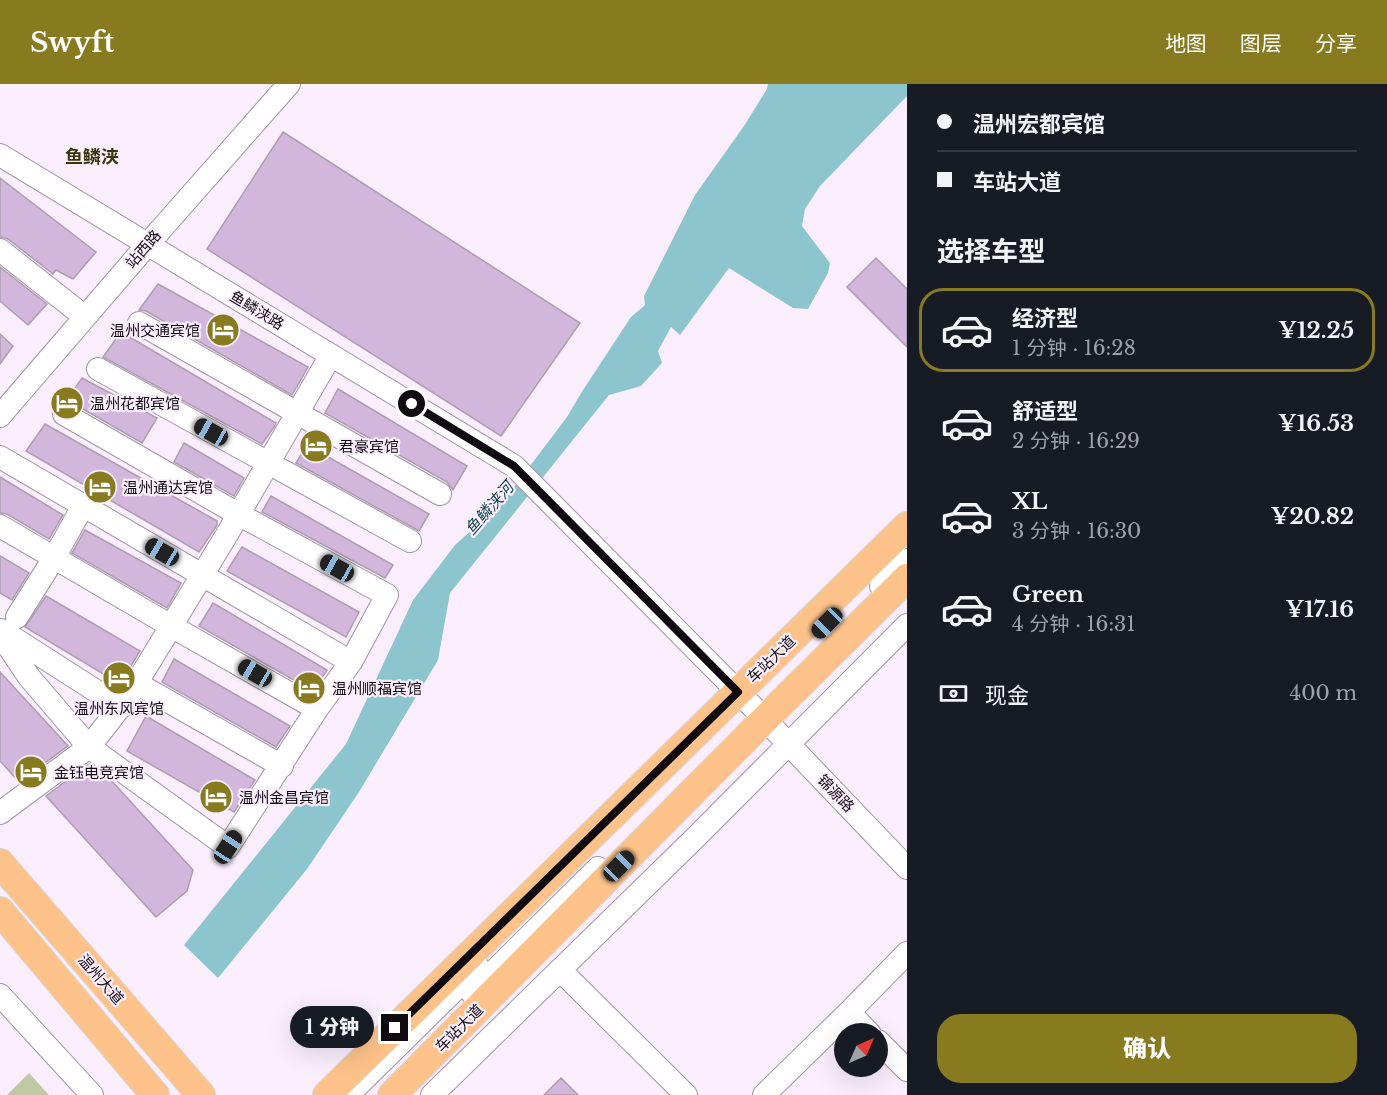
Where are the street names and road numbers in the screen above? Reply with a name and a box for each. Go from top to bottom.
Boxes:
street label: 站西路 [121,226,165,272]
street label: 鱼鳞浃路 [226,286,288,334]
street label: 车站大道 [743,631,799,687]
street label: 锦源路 [814,770,858,816]
street label: 温州大道 [74,950,128,1008]
street label: 车站大道 [431,1000,487,1056]

